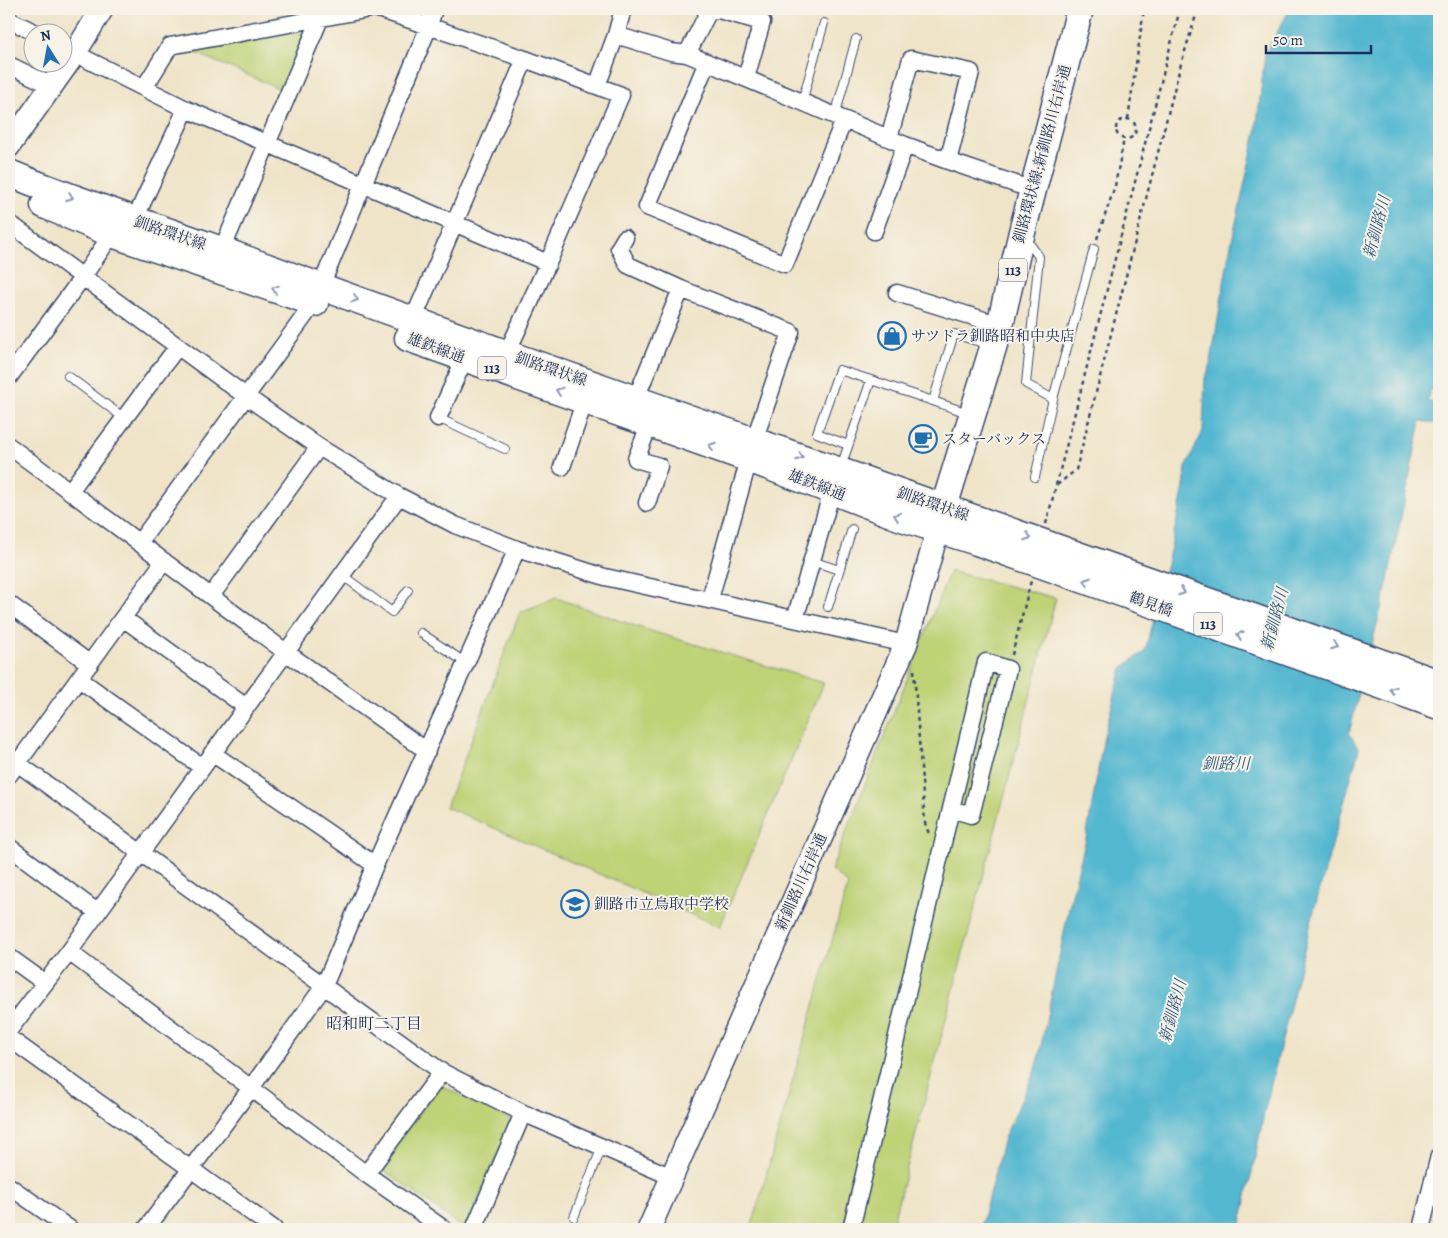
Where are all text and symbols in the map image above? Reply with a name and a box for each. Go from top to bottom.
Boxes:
north arrow [22,22,72,72]
scale bar [1266,22,1370,54]
text: N [39,25,52,46]
text: 50 m [1273,30,1303,50]
street label: 釧路環状線;新釧路川右岸通 [1009,63,1075,245]
one-way arrow [66,191,74,201]
water label: 新釧路川 [1358,192,1396,261]
street label: 釧路環状線 [131,211,209,255]
road number: 113 [999,258,1027,282]
one-way arrow [271,285,279,295]
one-way arrow [350,293,359,303]
shop icon: サツドラ釧路昭和中央店 [877,321,907,351]
place label: サツドラ釧路昭和中央店 [911,326,1075,346]
street label: 雄鉄線通 [404,328,468,368]
street label: 釧路環状線 [512,347,590,391]
road number: 113 [478,356,506,379]
one-way arrow [556,387,564,397]
cafe icon: スターバックス [908,424,938,454]
place label: スターバックス [942,429,1046,449]
one-way arrow [709,442,717,452]
one-way arrow [795,451,804,461]
street label: 雄鉄線通 [785,465,849,505]
street label: 釧路環状線 [894,482,972,526]
one-way arrow [893,512,902,522]
one-way arrow [1024,531,1032,541]
one-way arrow [1083,577,1092,587]
water label: 新釧路川 [1256,584,1294,653]
one-way arrow [1177,586,1185,596]
street label: 鶴見橋 [1126,587,1176,621]
road number: 113 [1194,612,1222,636]
one-way arrow [1236,631,1245,641]
one-way arrow [1330,640,1338,650]
one-way arrow [1390,685,1398,695]
water label: 釧路川 [1202,753,1252,775]
street label: 新釧路川右岸通 [771,830,831,934]
school or university icon: 釧路市立鳥取中学校 [560,889,590,919]
place label: 釧路市立鳥取中学校 [594,894,729,914]
water label: 新釧路川 [1154,976,1192,1045]
district label: 昭和町二丁目 [326,1013,422,1035]

